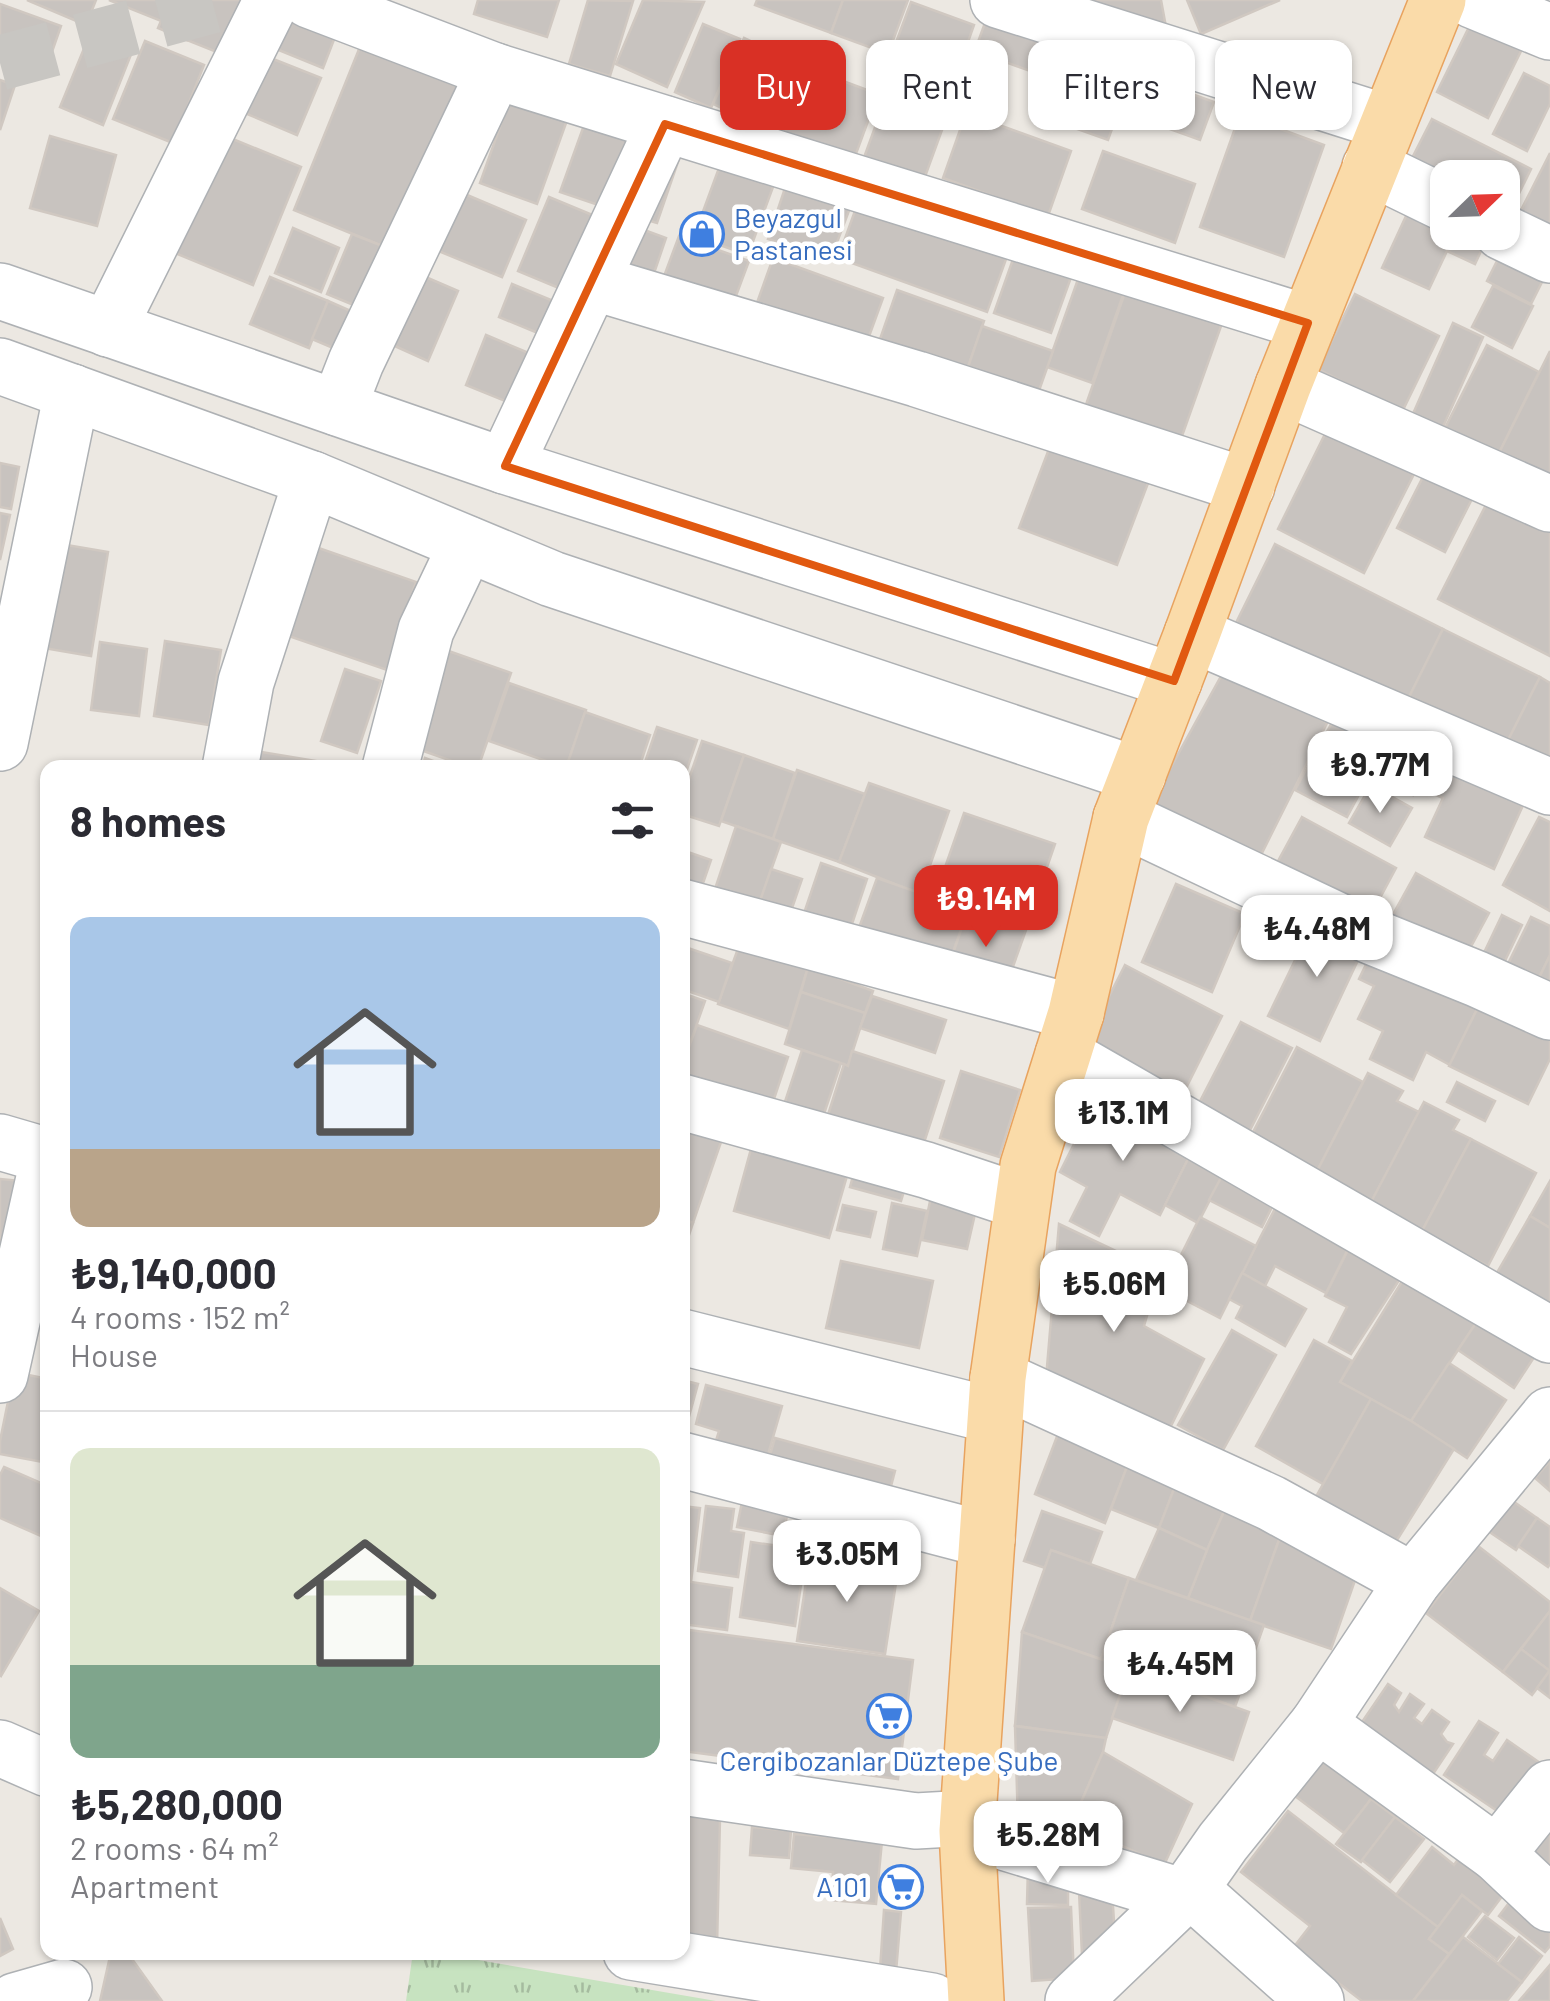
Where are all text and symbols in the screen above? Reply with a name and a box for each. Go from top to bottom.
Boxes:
chip: Buy [720,40,846,130]
chip: Rent [866,40,1008,130]
chip: Filters [1028,40,1195,130]
chip: New [1215,40,1352,130]
north arrow [1430,160,1520,250]
map controls [1430,160,1520,250]
place label: Beyazgul Pastanesi [734,200,853,266]
shop icon: Beyazgul Pastanesi [679,211,725,257]
pin: ₺9.77M [1299,731,1461,816]
text: ₺9.77M [1330,744,1431,782]
icon: filters [605,793,660,848]
text: 8 homes [70,795,226,845]
pin: ₺9.14M [905,865,1067,950]
text: ₺9.14M [936,878,1036,916]
pin: ₺4.48M [1236,895,1398,980]
text: ₺4.48M [1263,908,1371,946]
icon: home [275,982,455,1162]
pin: ₺13.1M [1042,1079,1204,1164]
text: ₺13.1M [1077,1092,1169,1130]
text: ₺9,140,000 [70,1247,277,1297]
pin: ₺5.06M [1033,1250,1195,1335]
text: ₺5.06M [1062,1263,1166,1301]
text: 4 rooms · 152 m² [70,1297,290,1335]
text: House [70,1335,158,1373]
icon: home [275,1513,455,1693]
pin: ₺3.05M [766,1520,928,1605]
text: ₺3.05M [795,1533,899,1571]
pin: ₺4.45M [1099,1630,1261,1715]
text: ₺4.45M [1126,1643,1234,1681]
supermarket icon: Cergibozanlar Düztepe Şube [866,1693,912,1739]
place label: Cergibozanlar Düztepe Şube [720,1743,1058,1777]
text: ₺5,280,000 [70,1778,283,1828]
pin: ₺5.28M [967,1801,1129,1886]
text: ₺5.28M [996,1814,1100,1852]
text: 2 rooms · 64 m² [70,1828,279,1866]
supermarket icon: A101 [878,1864,924,1910]
text: Apartment [70,1866,219,1904]
place label: A101 [816,1869,868,1903]

